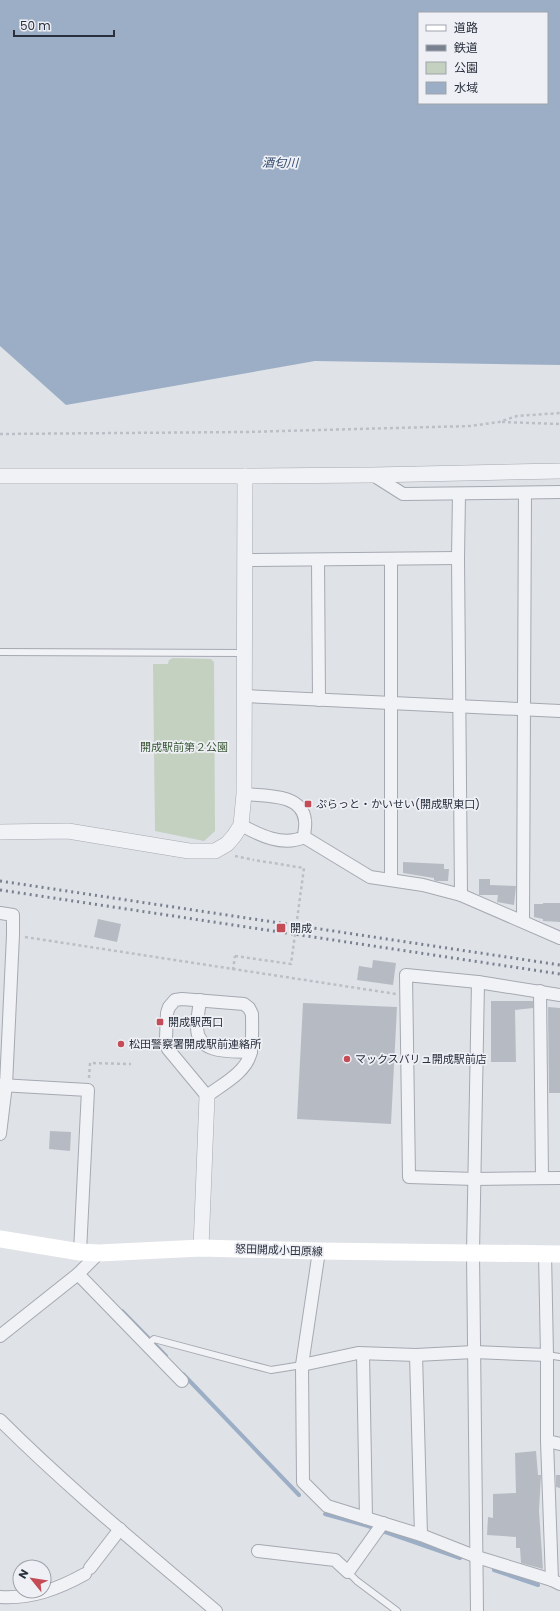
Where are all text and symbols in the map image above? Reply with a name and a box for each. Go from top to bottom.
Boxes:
scale bar [14,12,114,38]
legend [418,12,548,104]
text: 50 m [20,17,51,34]
text: 道路 [454,19,478,36]
text: 鉄道 [454,39,478,56]
text: 公園 [454,59,478,76]
text: 水域 [454,79,478,96]
water label: 酒匂川 [262,154,300,171]
park label: 開成駅前第２公園 [140,739,228,755]
place label: ぷらっと・かいせい(開成駅東口) [316,796,480,812]
marker: ぷらっと・かいせい(開成駅東口) [303,799,313,809]
place label: 開成 [290,920,312,936]
marker: 開成 [275,922,287,934]
place label: 開成駅西口 [168,1014,223,1030]
marker: 開成駅西口 [155,1017,165,1027]
place label: 松田警察署開成駅前連絡所 [129,1036,262,1052]
marker: 松田警察署開成駅前連絡所 [116,1039,126,1049]
place label: マックスバリュ開成駅前店 [355,1051,487,1067]
marker: マックスバリュ開成駅前店 [342,1054,352,1064]
street label: 怒田開成小田原線 [235,1240,323,1260]
north arrow [12,1559,52,1599]
text: N [14,1566,32,1582]

